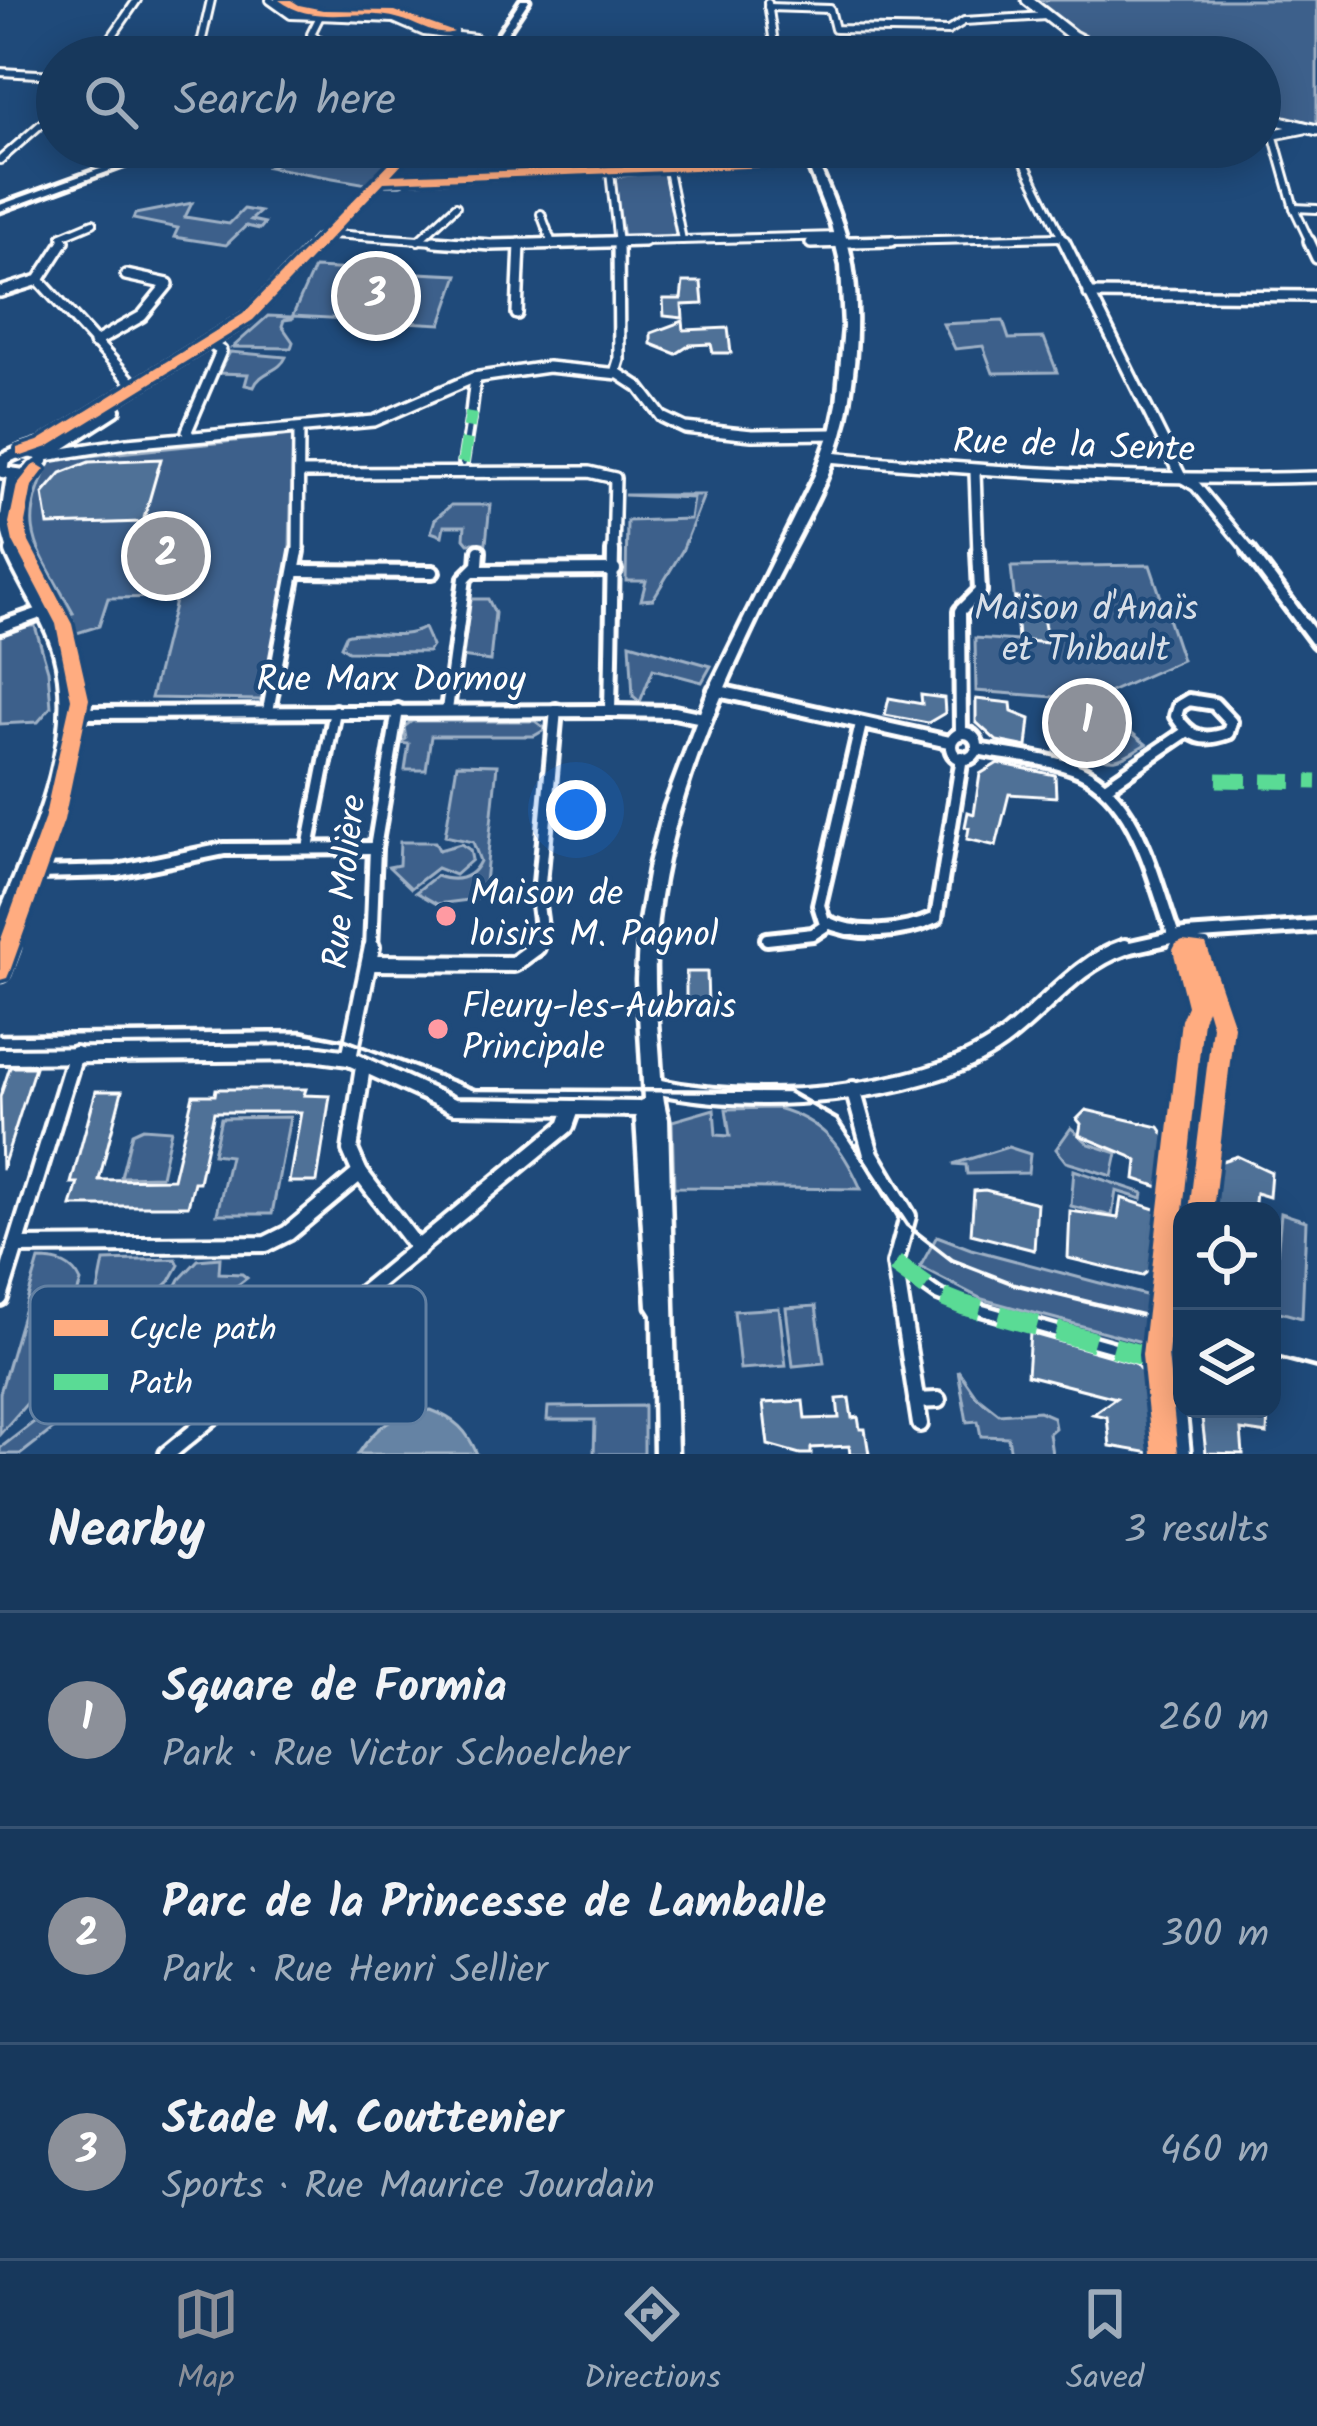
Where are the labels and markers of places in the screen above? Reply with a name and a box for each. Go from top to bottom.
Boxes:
pin: 3 [337,251,415,341]
pin: 2 [127,511,205,601]
pin: 1 [1048,678,1126,768]
place label: Maison de loisirs M. Pagnol [470,867,719,965]
marker: Maison de loisirs M. Pagnol [433,903,459,929]
place label: Fleury-les-Aubrais Principale [462,980,736,1078]
marker: Fleury-les-Aubrais Principale [425,1016,451,1042]

